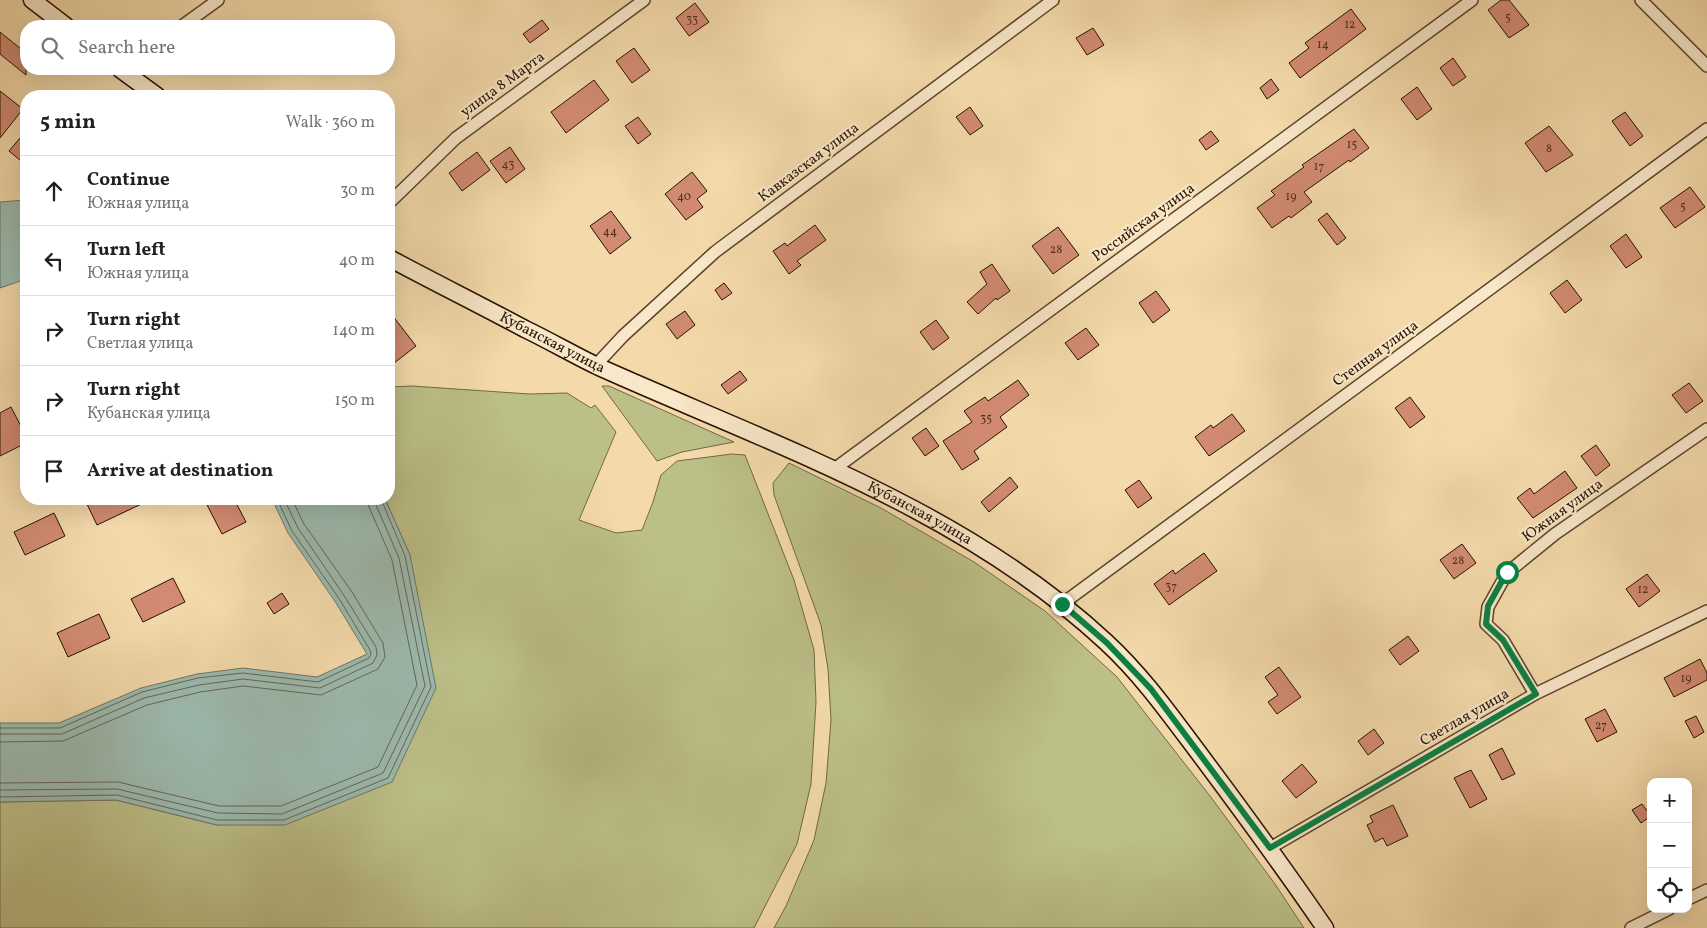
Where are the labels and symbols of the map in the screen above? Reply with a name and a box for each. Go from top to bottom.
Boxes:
house number: 5 [1505,10,1511,26]
house number: 33 [686,12,698,28]
house number: 12 [1344,17,1356,33]
house number: 14 [1317,37,1329,53]
street label: улица 8 Марта [456,47,550,123]
street label: Кавказская улица [754,118,864,208]
house number: 15 [1347,137,1357,153]
house number: 8 [1546,141,1552,157]
house number: 43 [502,157,514,173]
house number: 17 [1314,159,1324,175]
street label: Российская улица [1088,179,1200,267]
house number: 40 [677,189,691,205]
house number: 19 [1286,189,1296,205]
house number: 5 [1680,199,1686,215]
house number: 44 [603,224,617,240]
house number: 28 [1050,242,1062,258]
street label: Кубанская улица [496,307,608,379]
street label: Степная улица [1329,316,1423,392]
house number: 35 [980,411,992,427]
street label: Южная улица [1518,474,1608,548]
street label: Кубанская улица [864,476,976,550]
house number: 28 [1452,553,1464,569]
route start [1496,561,1519,584]
house number: 37 [1165,579,1177,595]
house number: 12 [1637,582,1649,598]
route end [1051,593,1074,616]
house number: 19 [1681,671,1691,687]
street label: Светлая улица [1417,684,1513,752]
house number: 27 [1595,718,1607,734]

